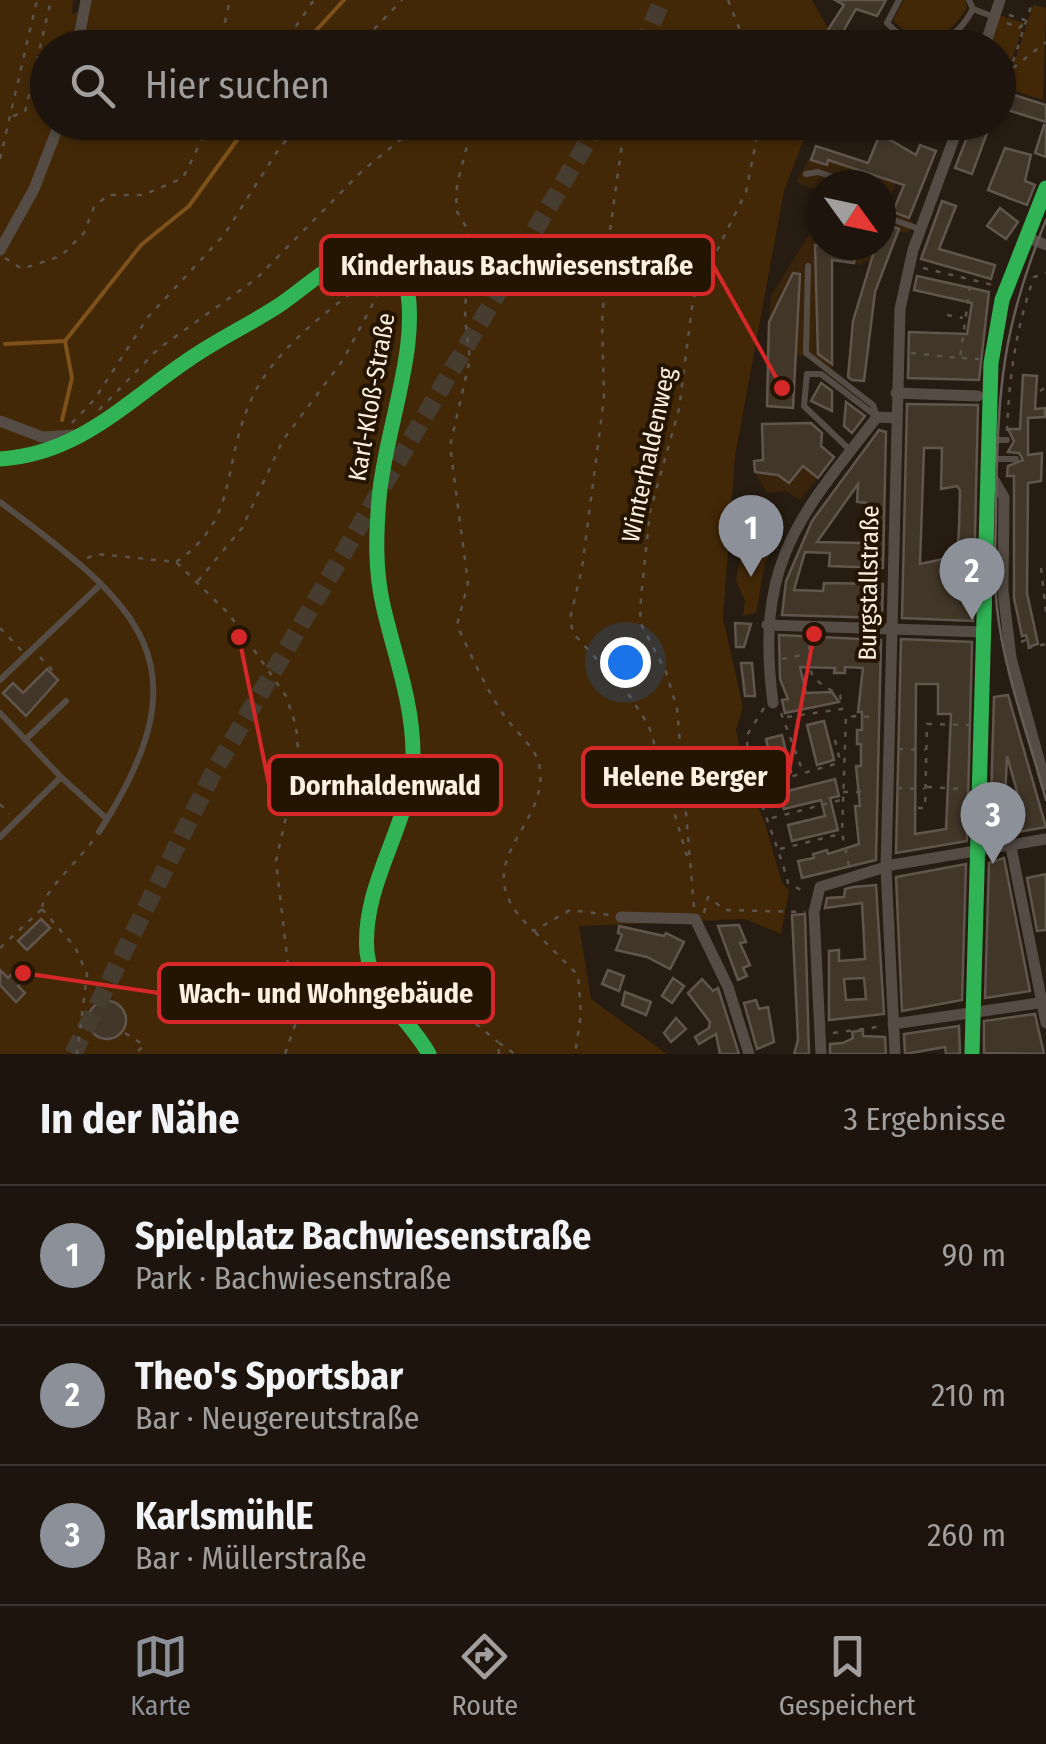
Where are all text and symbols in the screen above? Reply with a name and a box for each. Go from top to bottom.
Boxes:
search box [30,30,1016,140]
icon: search [65,58,120,113]
text: Hier suchen [145,62,330,108]
north arrow [806,170,896,260]
callout: Kinderhaus Bachwiesenstraße [321,236,713,294]
text: Kinderhaus Bachwiesenstraße [341,249,693,282]
street label: Karl-Kloß-Straße [342,311,402,483]
street label: Winterhaldenweg [616,365,682,545]
pin: 1 [718,494,784,577]
street label: Burgstallstraße [853,505,885,661]
pin: 2 [940,538,1004,620]
your location [600,637,651,688]
callout: Helene Berger [583,748,788,806]
callout: Dornhaldenwald [269,756,501,814]
text: Helene Berger [602,760,768,793]
text: Dornhaldenwald [289,769,481,802]
pin: 3 [960,782,1026,864]
callout: Wach- und Wohngebäude [159,964,493,1022]
text: Wach- und Wohngebäude [179,977,473,1010]
text: In der Nähe [40,1094,240,1144]
text: 3 Ergebnisse [844,1100,1006,1138]
text: Spielplatz Bachwiesenstraße [135,1213,591,1259]
text: 1 [66,1236,79,1274]
text: 90 m [942,1236,1006,1274]
text: Park · Bachwiesenstraße [135,1259,451,1297]
text: Theo's Sportsbar [135,1353,403,1399]
text: 2 [65,1376,80,1414]
text: 210 m [931,1376,1006,1414]
text: Bar · Neugereutstraße [135,1399,420,1437]
text: KarlsmühlE [135,1493,314,1539]
text: 3 [65,1516,80,1554]
text: 260 m [927,1516,1006,1554]
text: Bar · Müllerstraße [135,1539,367,1577]
tab: Karte [130,1629,191,1722]
tab: Route [451,1629,518,1722]
tab: Gespeichert [779,1629,916,1722]

